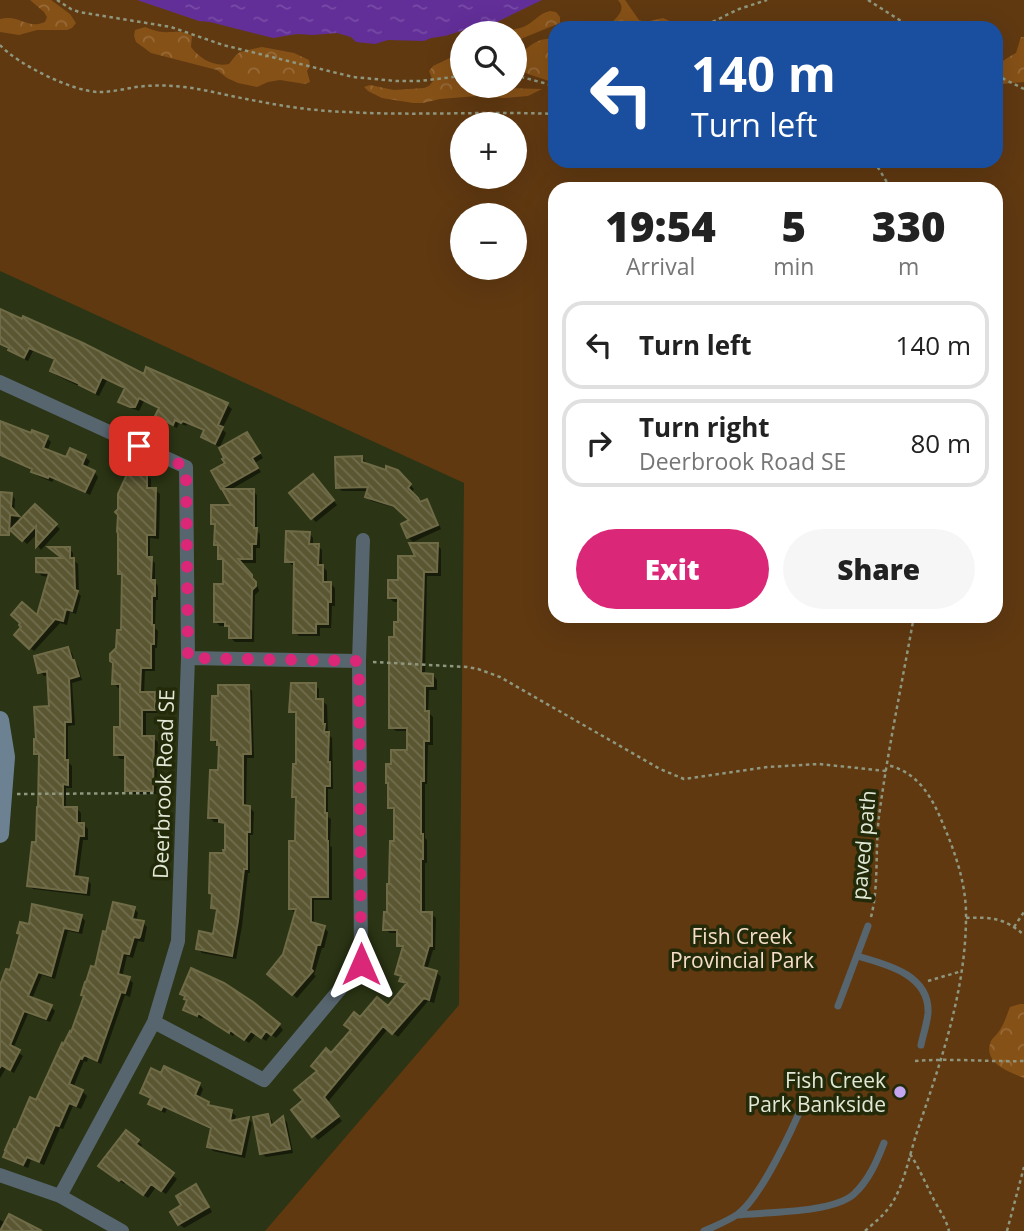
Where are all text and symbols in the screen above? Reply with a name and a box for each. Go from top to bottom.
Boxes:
map controls [450,21,527,280]
button: search [450,21,527,98]
text: 140 m [691,40,836,106]
icon: left [576,49,667,140]
text: Turn left [691,103,817,146]
button: + [450,112,527,189]
text: 19:54 [605,197,716,254]
text: 5 [782,197,806,254]
text: 330 [872,197,946,254]
button: − [450,203,527,280]
text: Arrival [626,250,695,282]
text: min [773,250,814,282]
text: m [898,250,919,282]
icon: left [580,326,618,364]
text: Turn left [639,327,751,363]
text: 140 m [896,327,971,363]
text: Turn right [639,409,770,445]
pin [109,416,169,476]
icon: right [580,424,618,462]
text: 80 m [910,425,971,461]
icon: arrive [120,427,158,465]
text: Deerbrook Road SE [639,445,846,477]
button: Exit [576,529,769,609]
button: Share [783,529,975,609]
street label: Deerbrook Road SE [146,689,180,879]
street label: paved path [844,789,882,901]
park label: Fish Creek Provincial Park [670,922,814,974]
position arrow [324,927,398,1001]
place label: Fish Creek Park Bankside [748,1066,886,1118]
marker: Fish Creek Park Bankside [892,1084,908,1100]

